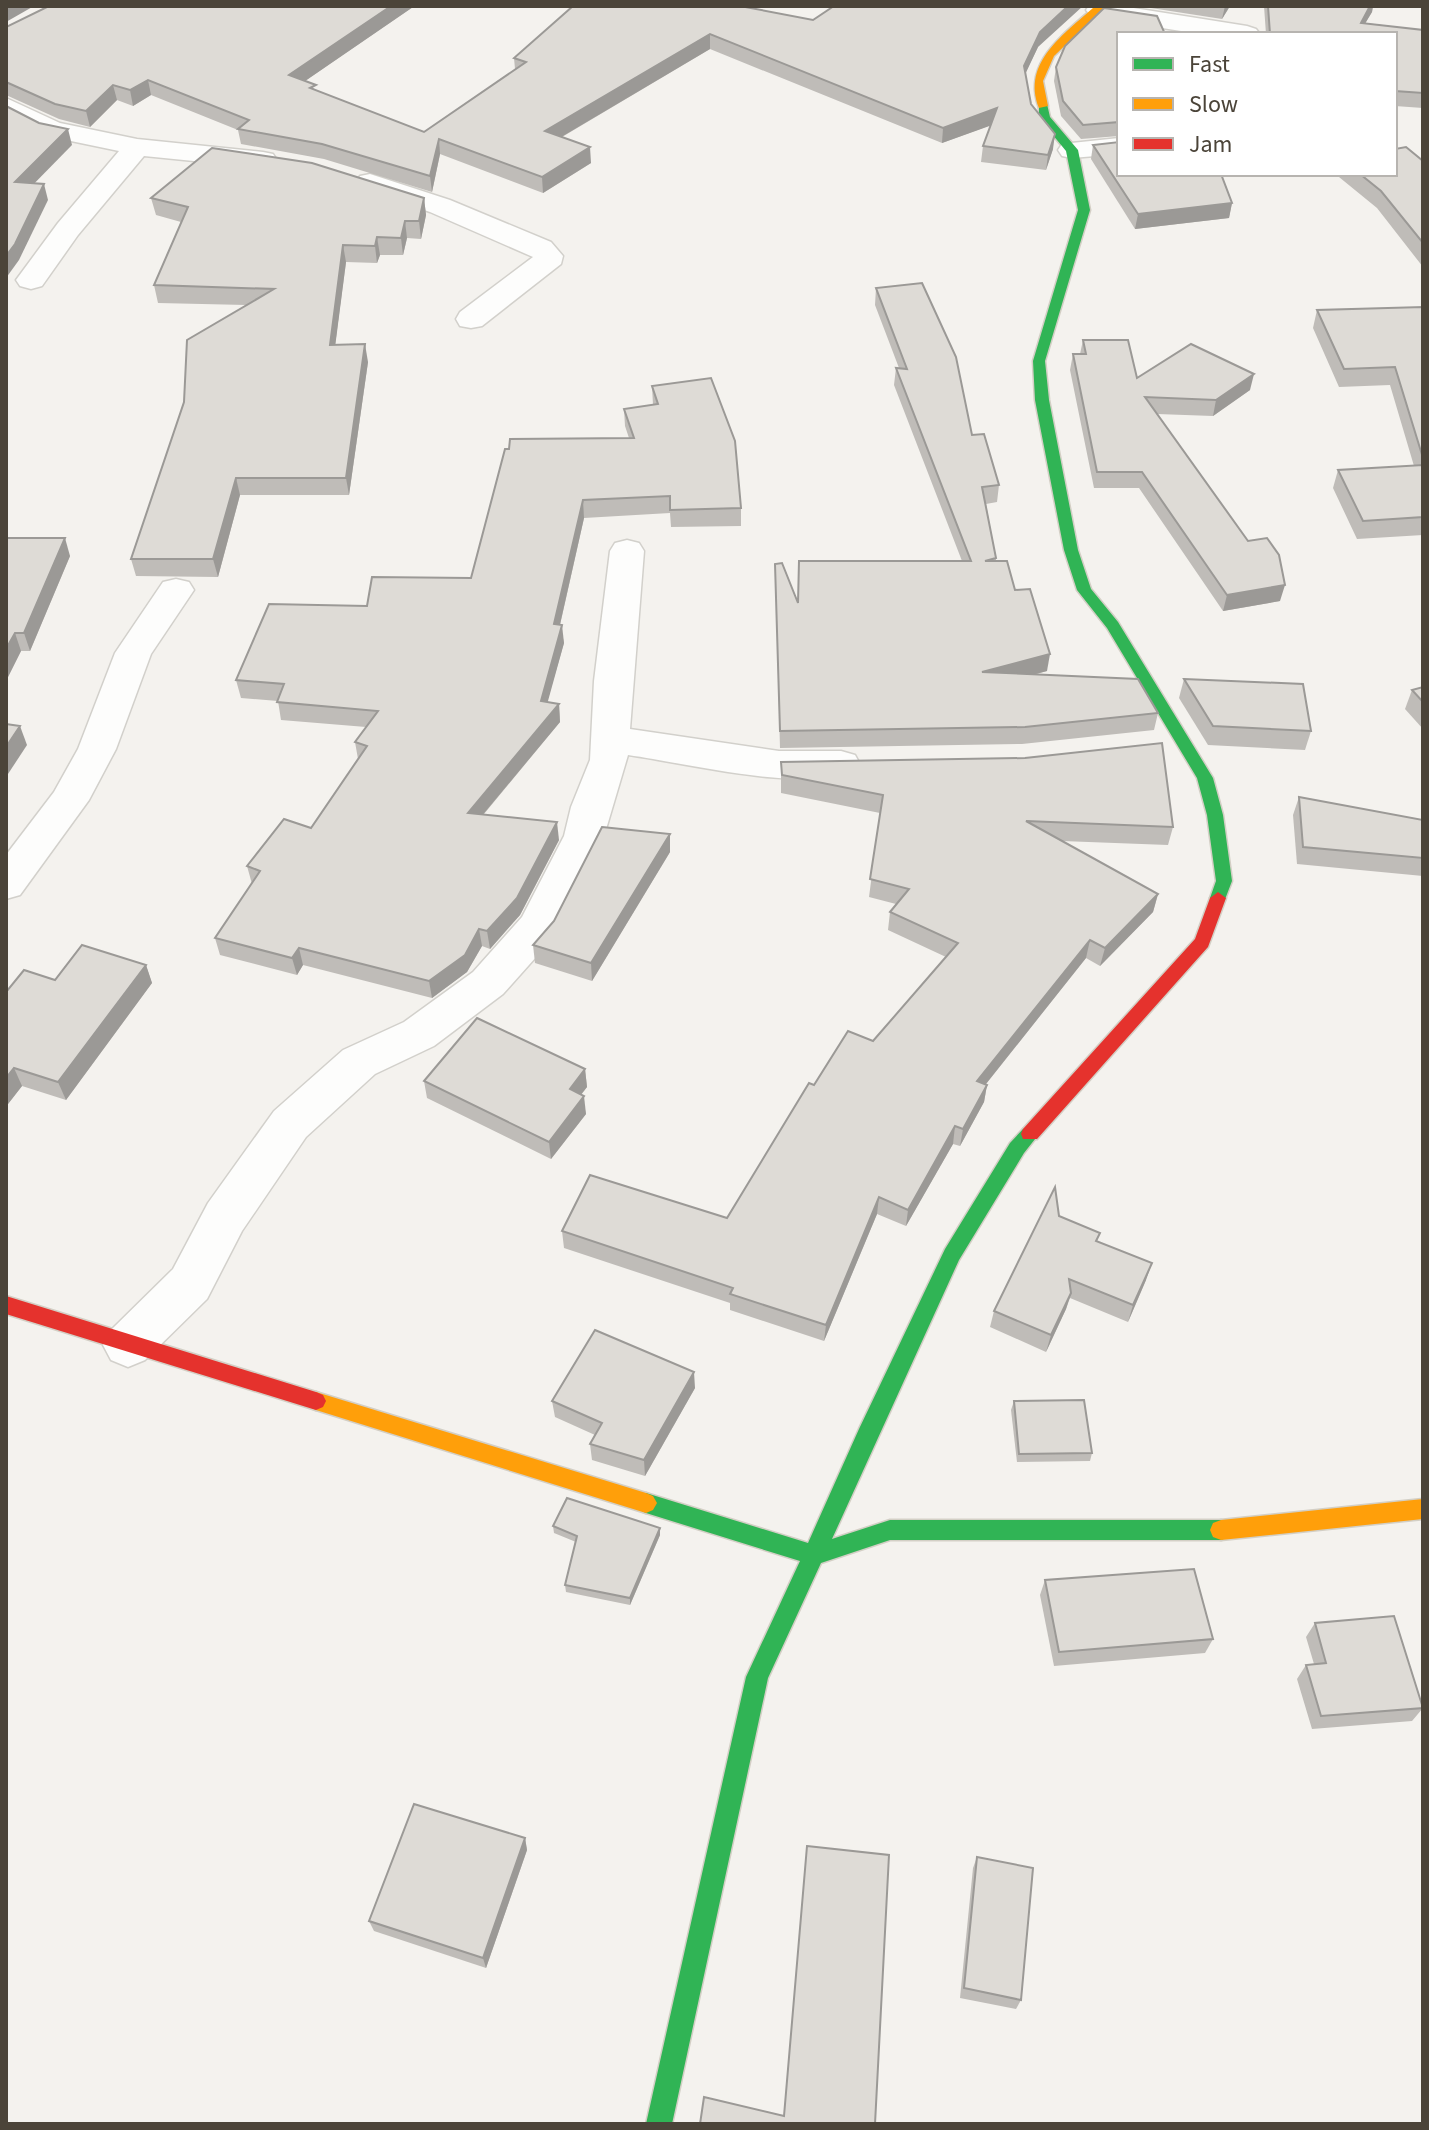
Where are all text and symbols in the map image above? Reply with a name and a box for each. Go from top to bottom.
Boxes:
legend [1117,32,1397,176]
text: Fast [1189,47,1230,82]
text: Slow [1189,87,1238,122]
text: Jam [1189,127,1233,162]

